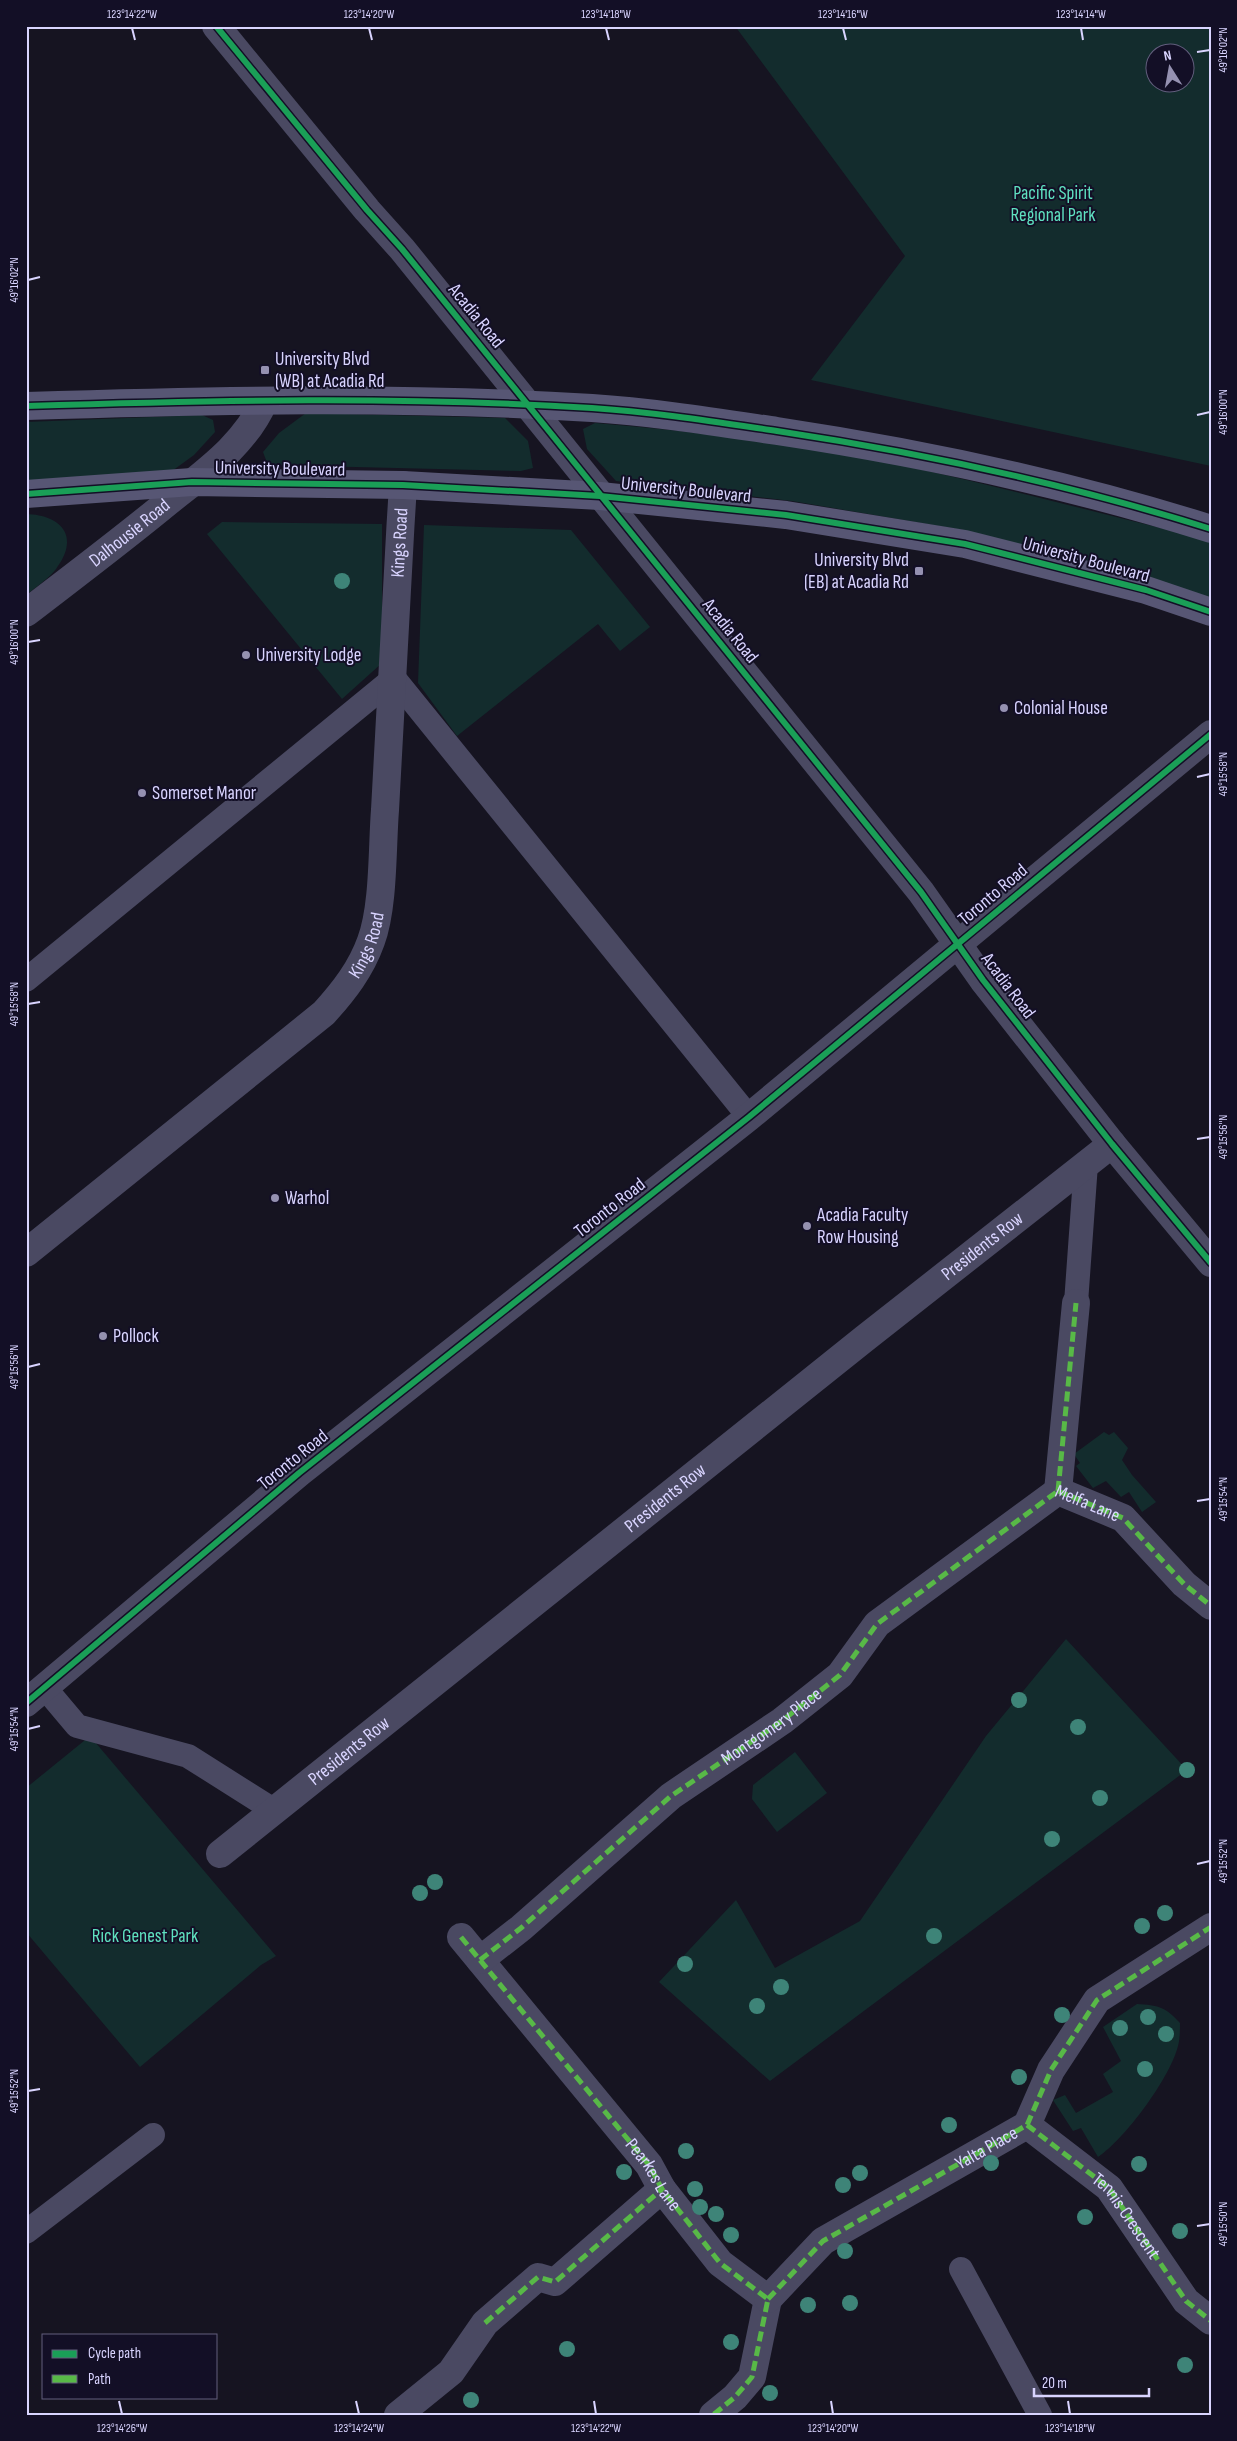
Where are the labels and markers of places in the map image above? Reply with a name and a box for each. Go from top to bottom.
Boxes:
place label: University Blvd (WB) at Acadia Rd [275,348,385,393]
marker: University Blvd (WB) at Acadia Rd [259,364,271,376]
place label: University Blvd (EB) at Acadia Rd [804,549,909,594]
marker: University Blvd (EB) at Acadia Rd [913,565,925,577]
place label: University Lodge [256,644,361,667]
marker: University Lodge [240,649,252,661]
place label: Colonial House [1014,697,1108,720]
marker: Colonial House [998,702,1010,714]
place label: Somerset Manor [152,782,257,805]
marker: Somerset Manor [136,787,148,799]
place label: Warhol [285,1187,329,1210]
marker: Warhol [269,1192,281,1204]
place label: Acadia Faculty Row Housing [816,1204,909,1249]
marker: Acadia Faculty Row Housing [801,1220,813,1232]
place label: Pollock [113,1325,159,1348]
marker: Pollock [97,1330,109,1342]

